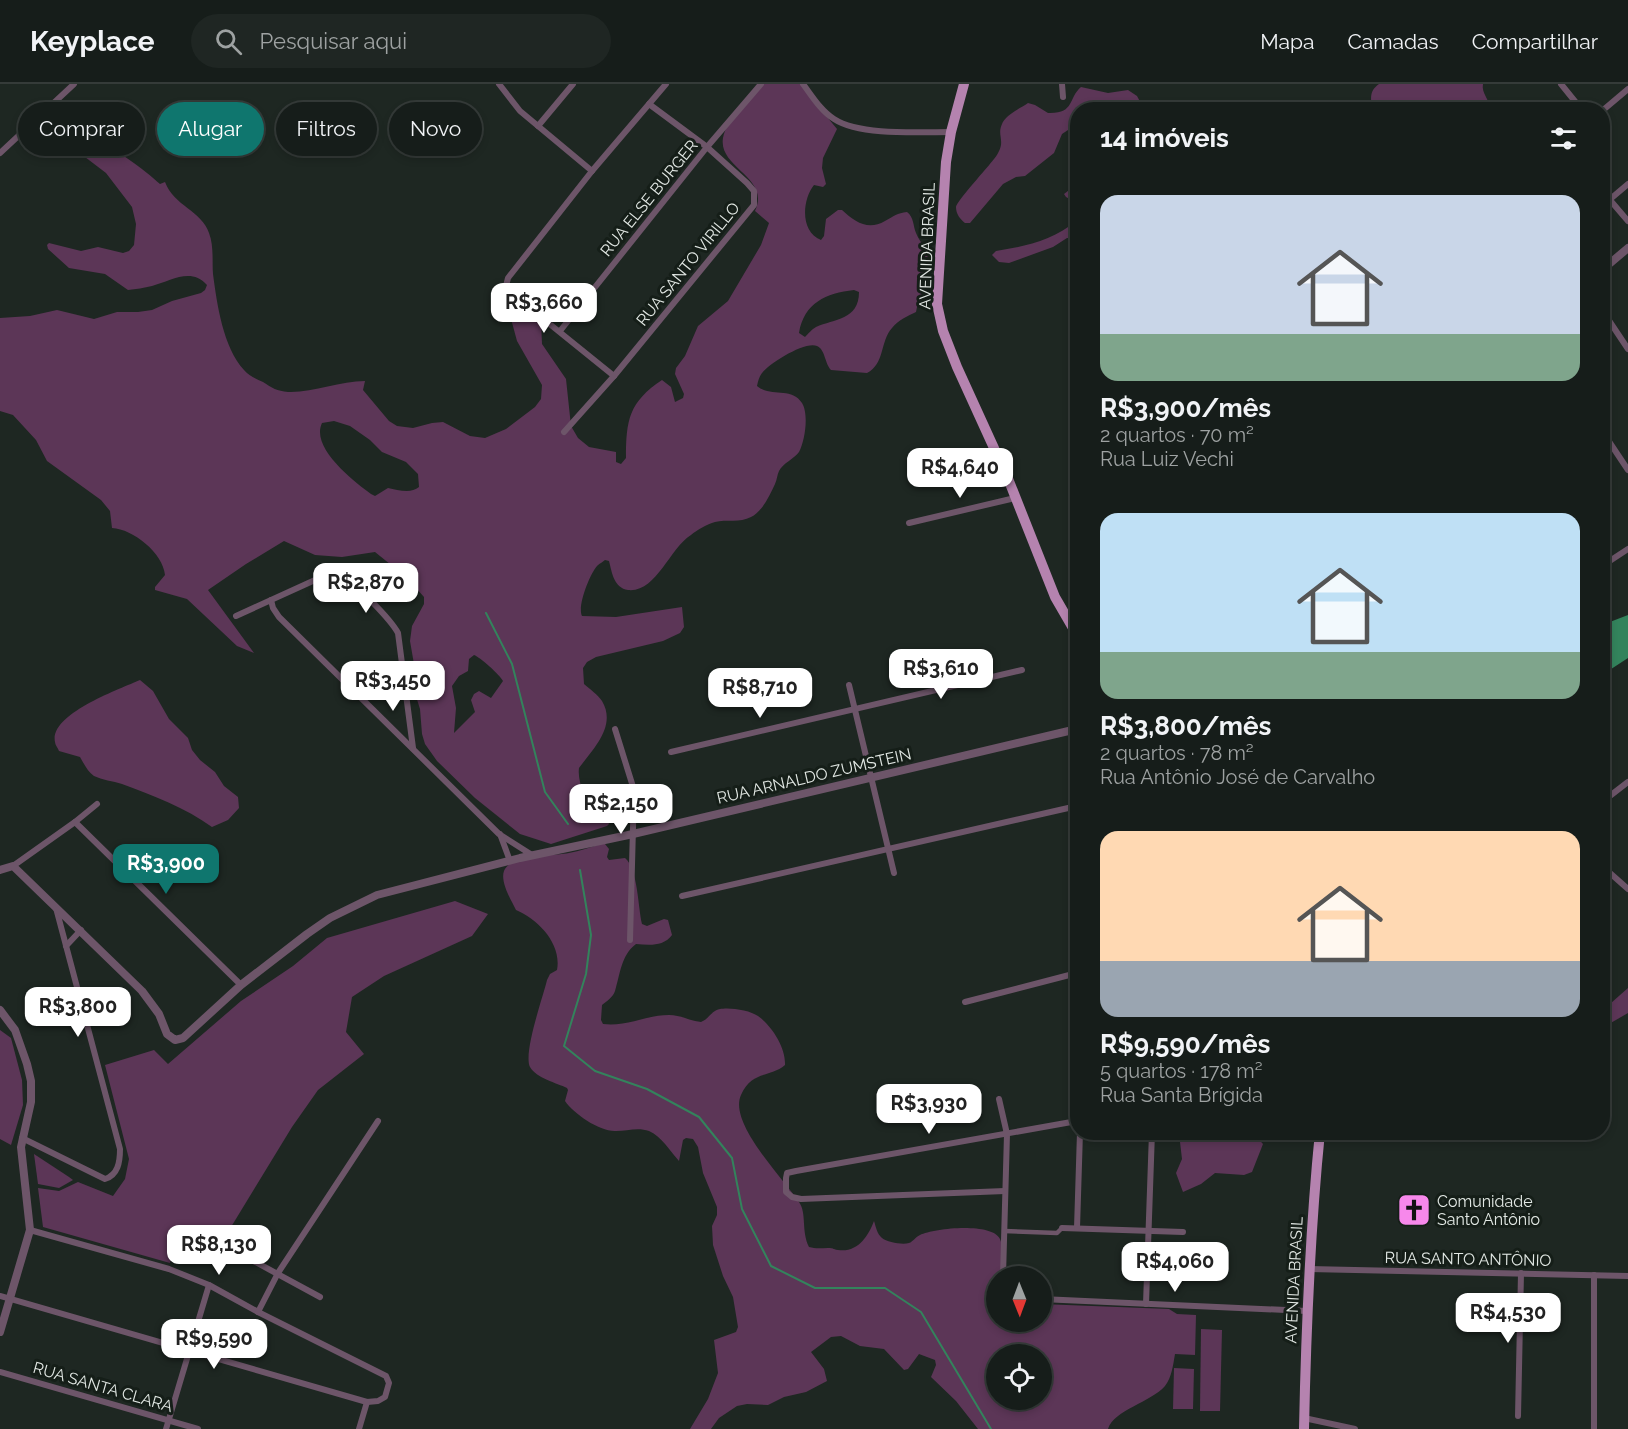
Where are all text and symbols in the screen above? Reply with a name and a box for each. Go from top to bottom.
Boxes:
search box [191,14,611,68]
text: Keyplace [30,25,155,58]
icon: search [212,25,245,58]
text: Pesquisar aqui [260,28,407,54]
text: Mapa [1260,29,1314,54]
text: Camadas [1347,29,1439,54]
text: Compartilhar [1472,29,1598,54]
chip: Comprar [18,102,145,156]
chip: Alugar [157,102,264,156]
chip: Filtros [276,102,377,156]
chip: Novo [389,102,482,156]
icon: filters [1547,122,1580,155]
text: 14 imóveis [1100,123,1229,153]
street label: RUA ELSE BURGER [596,136,702,260]
street label: AVENIDA BRASIL [915,182,939,310]
street label: RUA SANTO VIRILLO [632,198,744,330]
icon: home [1286,234,1394,342]
pin: R$3,660 [489,283,599,334]
text: R$3,660 [505,290,583,314]
text: R$3,900/mês [1100,393,1271,423]
text: 2 quartos · 70 m² [1100,423,1254,447]
text: Rua Luiz Vechi [1100,447,1234,471]
pin: R$4,640 [905,448,1015,499]
text: R$4,640 [921,455,999,479]
icon: home [1286,552,1394,660]
pin: R$2,870 [311,563,421,614]
text: R$2,870 [327,570,405,594]
pin: R$3,610 [886,649,996,700]
text: R$3,610 [903,656,979,680]
pin: R$3,450 [338,661,448,712]
text: R$3,450 [355,668,431,692]
pin: R$8,710 [705,668,815,719]
text: R$8,710 [722,675,798,699]
text: R$3,800/mês [1100,711,1271,741]
text: 2 quartos · 78 m² [1100,741,1254,765]
street label: RUA ARNALDO ZUMSTEIN [715,744,913,808]
text: Rua Antônio José de Carvalho [1100,765,1375,789]
pin: R$2,150 [566,784,676,835]
text: R$2,150 [583,791,659,815]
pin: R$3,900 [111,844,221,895]
text: R$3,900 [127,851,205,875]
icon: home [1286,870,1394,978]
pin: R$3,800 [23,987,133,1038]
text: R$3,800 [39,994,117,1018]
text: R$9,590/mês [1100,1029,1270,1059]
text: 5 quartos · 178 m² [1100,1059,1262,1083]
text: Rua Santa Brígida [1100,1083,1263,1107]
pin: R$3,930 [874,1084,984,1135]
text: R$3,930 [891,1091,967,1115]
church icon: Comunidade Santo Antônio [1396,1192,1432,1228]
place label: Comunidade Santo Antônio [1437,1192,1540,1229]
street label: AVENIDA BRASIL [1281,1215,1307,1344]
pin: R$8,130 [164,1225,274,1276]
text: R$8,130 [181,1232,257,1256]
pin: R$4,060 [1120,1242,1230,1293]
street label: RUA SANTO ANTÔNIO [1384,1247,1552,1270]
text: R$4,060 [1136,1249,1214,1273]
north arrow [986,1266,1052,1332]
map controls [986,1266,1052,1410]
pin: R$4,530 [1453,1293,1563,1344]
text: R$4,530 [1470,1300,1546,1324]
pin: R$9,590 [159,1319,269,1370]
text: R$9,590 [175,1326,253,1350]
button: locate [986,1344,1052,1410]
street label: RUA SANTA CLARA [31,1358,175,1416]

